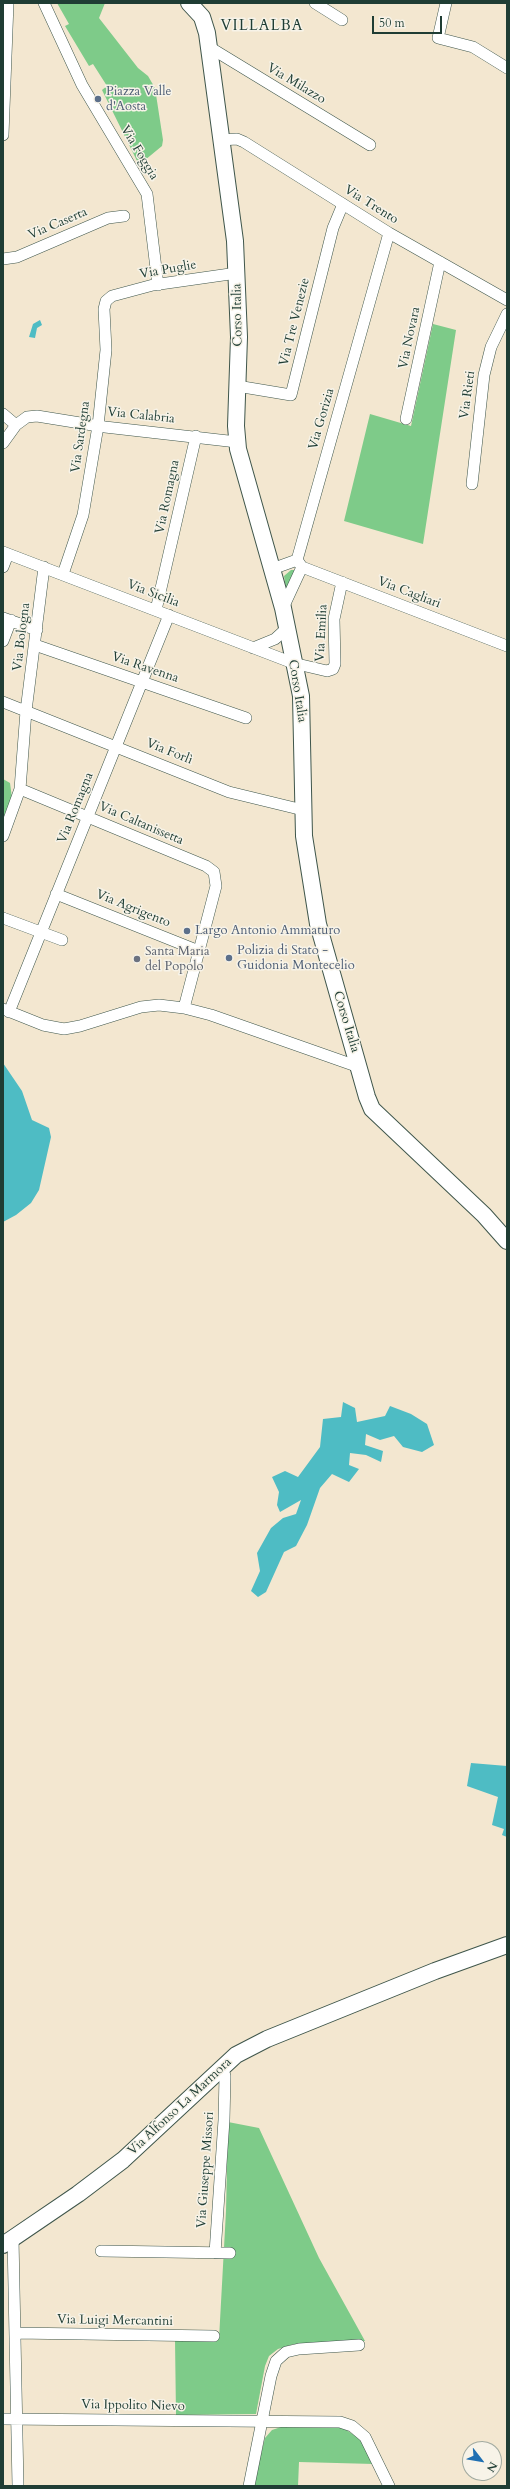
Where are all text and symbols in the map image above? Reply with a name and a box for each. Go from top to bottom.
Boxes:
scale bar [374,8,444,34]
text: 50 m [379,15,405,31]
district label: VILLALBA [221,18,303,36]
street label: Via Milazzo [264,60,328,108]
place label: Piazza Valle d'Aosta [106,84,171,115]
marker: Piazza Valle d'Aosta [93,94,103,104]
street label: Via Foggia [117,123,161,183]
street label: Via Trento [341,182,401,228]
street label: Via Caserta [26,205,90,243]
street label: Via Puglie [138,257,198,283]
street label: Via Tre Venezie [277,276,313,368]
street label: Corso Italia [230,283,246,347]
street label: Via Novara [396,306,424,370]
street label: Via Rieti [457,370,479,420]
street label: Via Gorizia [306,387,338,451]
street label: Via Sardegna [68,400,94,474]
street label: Via Calabria [106,405,176,427]
street label: Via Romagna [153,459,183,535]
street label: Via Cagliari [375,574,443,612]
street label: Via Sicilia [125,577,181,611]
street label: Via Bologna [10,602,34,672]
street label: Via Emilia [313,604,331,662]
street label: Via Ravenna [109,649,181,687]
street label: Corso Italia [284,659,310,723]
street label: Via Forlì [144,736,194,768]
street label: Via Romagna [55,770,97,846]
street label: Via Caltanissetta [96,799,186,849]
street label: Via Agrigento [93,887,173,931]
place label: Largo Antonio Ammaturo [195,923,340,939]
marker: Largo Antonio Ammaturo [182,926,192,936]
place label: Polizia di Stato - Guidonia Montecelio [237,943,355,974]
place label: Santa Maria del Popolo [145,944,210,975]
marker: Polizia di Stato - Guidonia Montecelio [224,953,234,963]
marker: Santa Maria del Popolo [132,954,142,964]
street label: Corso Italia [329,989,363,1055]
street label: Via Alfonso La Marmora [125,2055,235,2159]
street label: Via Giuseppe Missori [194,2111,218,2229]
street label: Via Luigi Mercantini [57,2312,173,2330]
street label: Via Ippolito Nievo [81,2397,185,2415]
north arrow [462,2441,502,2481]
text: N [483,2459,501,2475]

